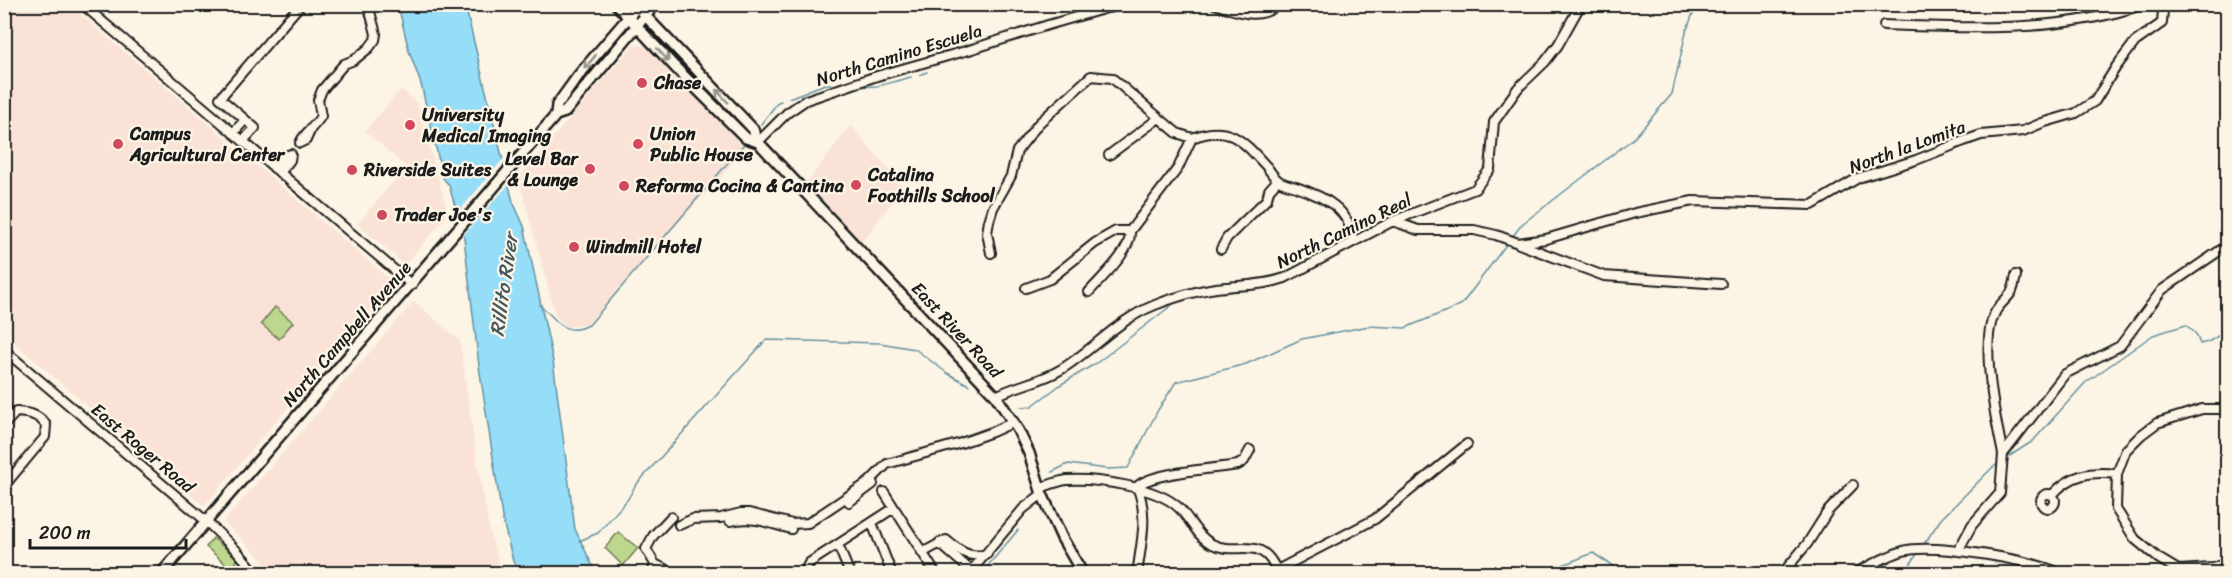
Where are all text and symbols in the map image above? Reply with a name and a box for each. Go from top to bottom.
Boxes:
street label: North Camino Escuela [812,14,986,96]
one-way arrow [656,47,670,62]
one-way arrow [584,54,597,70]
place label: Chase [653,67,702,99]
marker: Chase [635,76,649,90]
one-way arrow [715,89,730,104]
place label: University Medical Imaging [421,99,551,152]
street label: North la Lomita [1844,111,1971,183]
place label: Campus Agricultural Center [129,118,286,171]
marker: University Medical Imaging [403,118,417,132]
place label: Union Public House [650,118,754,171]
marker: Campus Agricultural Center [111,137,125,151]
marker: Union Public House [631,137,645,151]
place label: Level Bar & Lounge [505,143,580,196]
place label: Riverside Suites [363,154,492,186]
place label: Catalina Foothills School [867,159,996,212]
marker: Level Bar & Lounge [583,162,597,176]
marker: Riverside Suites [345,163,359,177]
place label: Reforma Cocina & Cantina [635,170,845,202]
marker: Catalina Foothills School [849,178,863,192]
marker: Reforma Cocina & Cantina [617,179,631,193]
street label: North Camino Real [1271,184,1418,278]
place label: Trader Joe's [394,199,492,231]
marker: Trader Joe's [375,208,389,222]
water label: Rillito River [479,228,529,339]
place label: Windmill Hotel [586,231,702,263]
marker: Windmill Hotel [567,240,581,254]
street label: North Campbell Avenue [274,253,420,414]
street label: East River Road [903,274,1012,387]
street label: East Roger Road [84,394,204,502]
scale bar [30,512,186,550]
text: 200 m [39,517,91,549]

